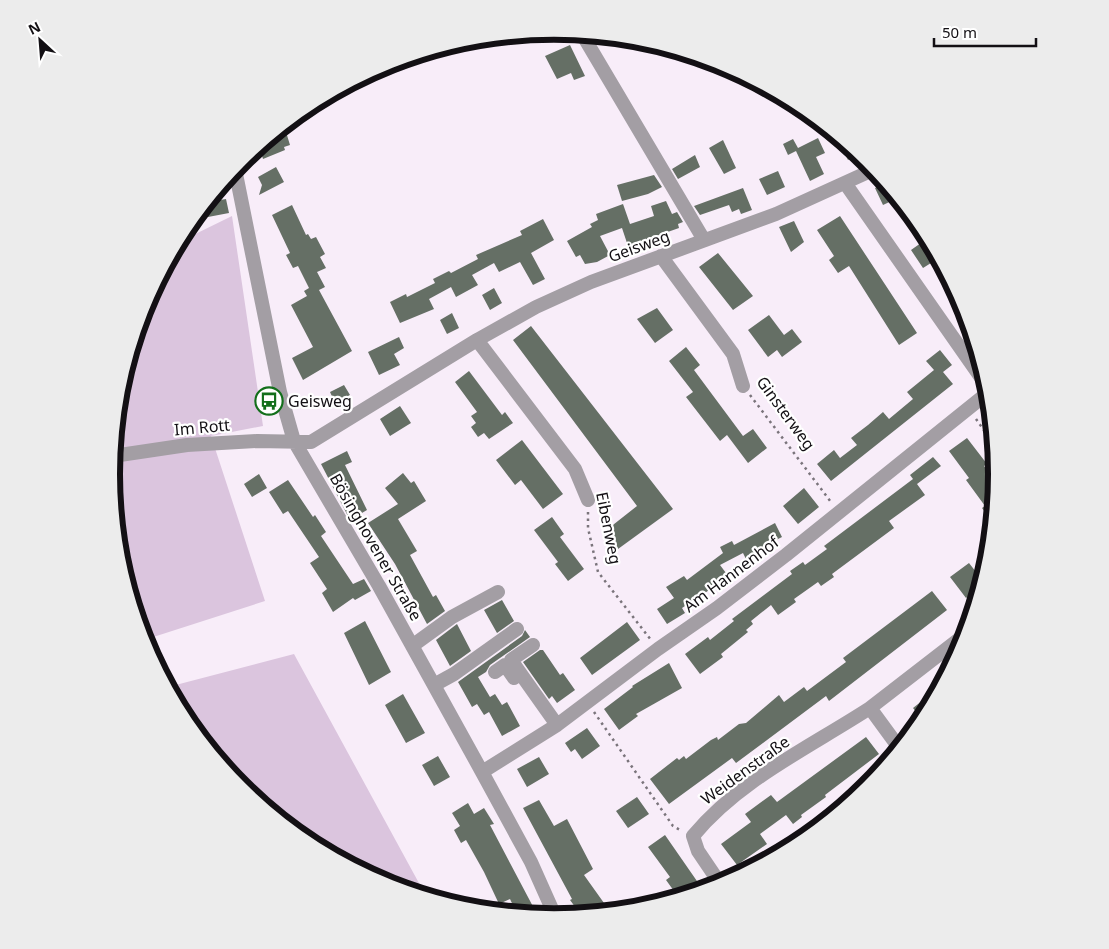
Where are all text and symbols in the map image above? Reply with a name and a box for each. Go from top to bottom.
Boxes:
north arrow [15,15,65,65]
scale bar [934,15,1036,47]
text: N [25,17,43,39]
text: 50 m [942,22,977,42]
street label: Geisweg [605,225,673,267]
street label: Ginsterweg [752,372,820,454]
bus stop icon: Geisweg [254,386,284,416]
place label: Geisweg [288,390,352,412]
street label: Im Rott [173,414,231,440]
street label: Bösinghovener Straße [325,469,427,625]
street label: Eibenweg [591,490,627,566]
street label: Am Hannenhof [679,530,784,617]
street label: Weidenstraße [696,730,794,810]

